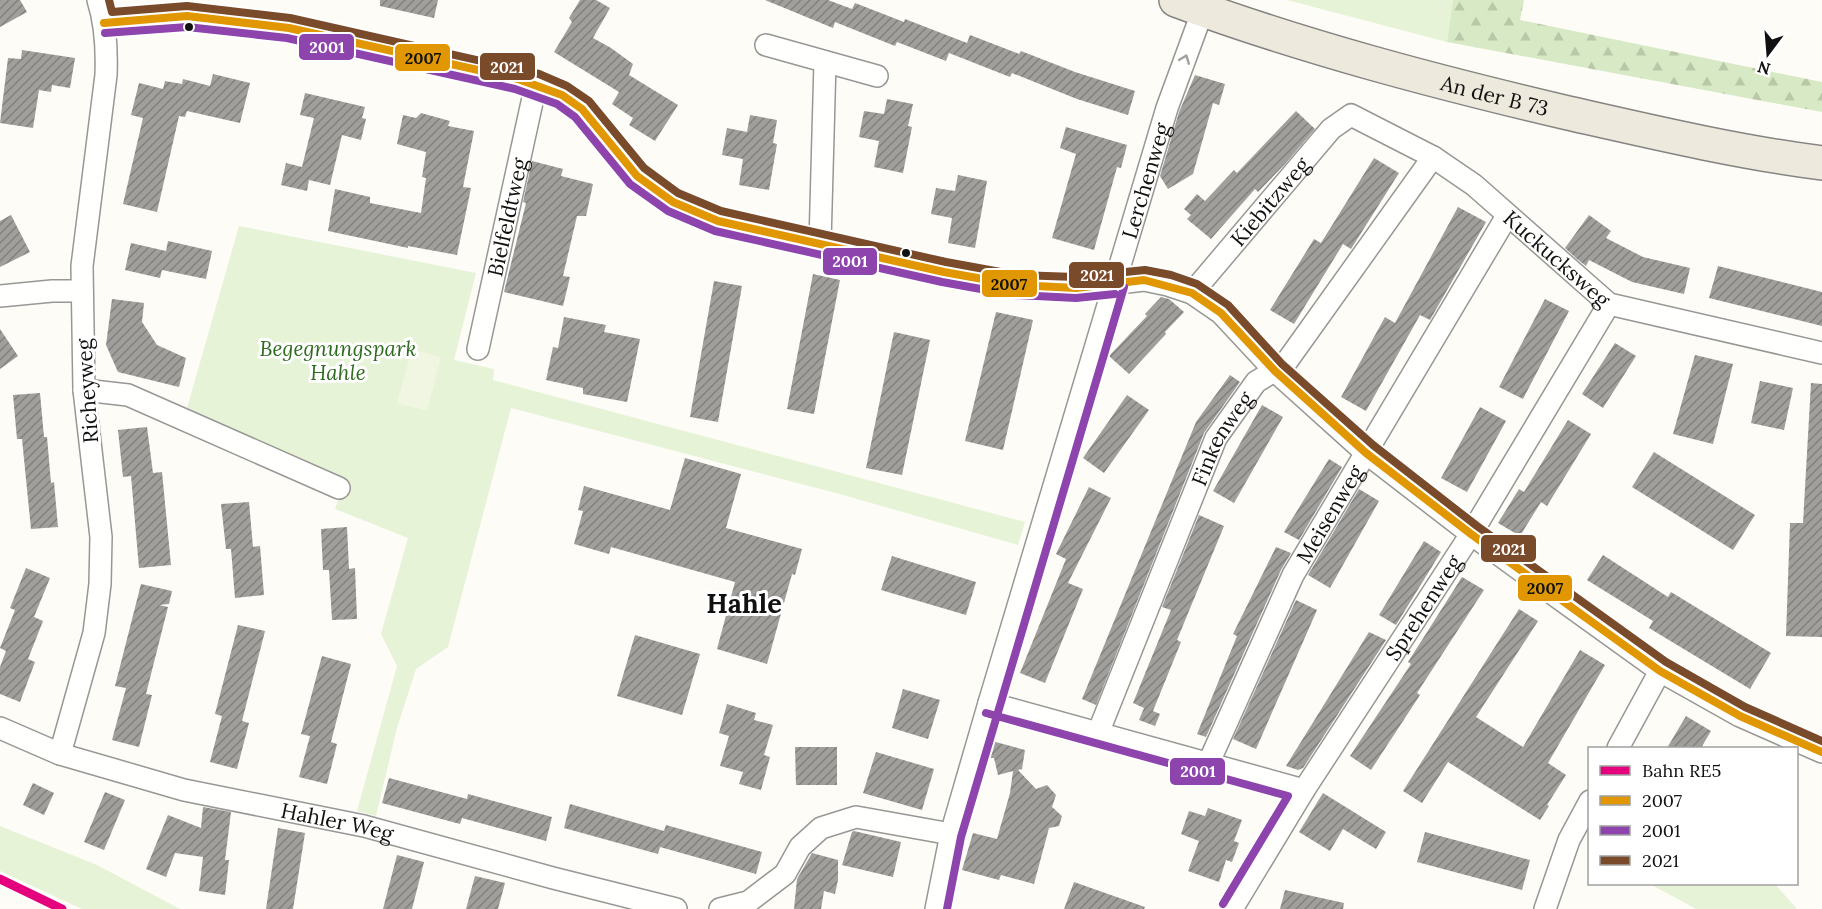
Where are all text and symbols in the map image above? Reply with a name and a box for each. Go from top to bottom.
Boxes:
unlabelled marker [183,21,195,33]
north arrow [1738,24,1798,84]
line badge: 2001 [298,33,355,61]
text: 2001 [309,37,345,57]
line badge: 2007 [394,43,451,72]
text: 2007 [405,48,442,68]
line badge: 2021 [479,52,536,81]
one-way arrow [1178,54,1190,65]
text: 2021 [490,57,524,77]
text: N [1755,57,1773,80]
street label: An der B 73 [1437,69,1552,121]
street label: Lerchenweg [1115,119,1175,242]
street label: Kiebitzweg [1224,151,1315,252]
street label: Bielfeldtweg [481,155,533,279]
street label: Kuckucksweg [1498,204,1616,313]
line badge: 2001 [822,247,878,276]
unlabelled marker [900,247,912,259]
text: 2001 [832,251,868,271]
line badge: 2021 [1068,261,1125,289]
text: 2021 [1080,265,1114,285]
line badge: 2007 [981,269,1038,298]
text: 2007 [991,274,1028,294]
park label: Begegnungspark Hahle [260,335,416,386]
street label: Richeyweg [70,337,104,444]
street label: Finkenweg [1185,385,1259,489]
street label: Meisenweg [1290,460,1369,568]
line badge: 2021 [1480,534,1537,563]
text: 2021 [1492,539,1526,559]
street label: Sprehenweg [1379,549,1468,665]
line badge: 2007 [1517,574,1573,602]
text: 2007 [1527,578,1564,598]
district label: Hahle [706,586,782,620]
legend [1588,747,1798,885]
line badge: 2001 [1169,757,1226,786]
text: Bahn RE5 [1642,759,1721,782]
text: 2001 [1180,761,1216,781]
text: 2007 [1642,789,1682,812]
street label: Hahler Weg [279,796,397,847]
text: 2001 [1642,819,1681,842]
text: 2021 [1642,849,1679,872]

